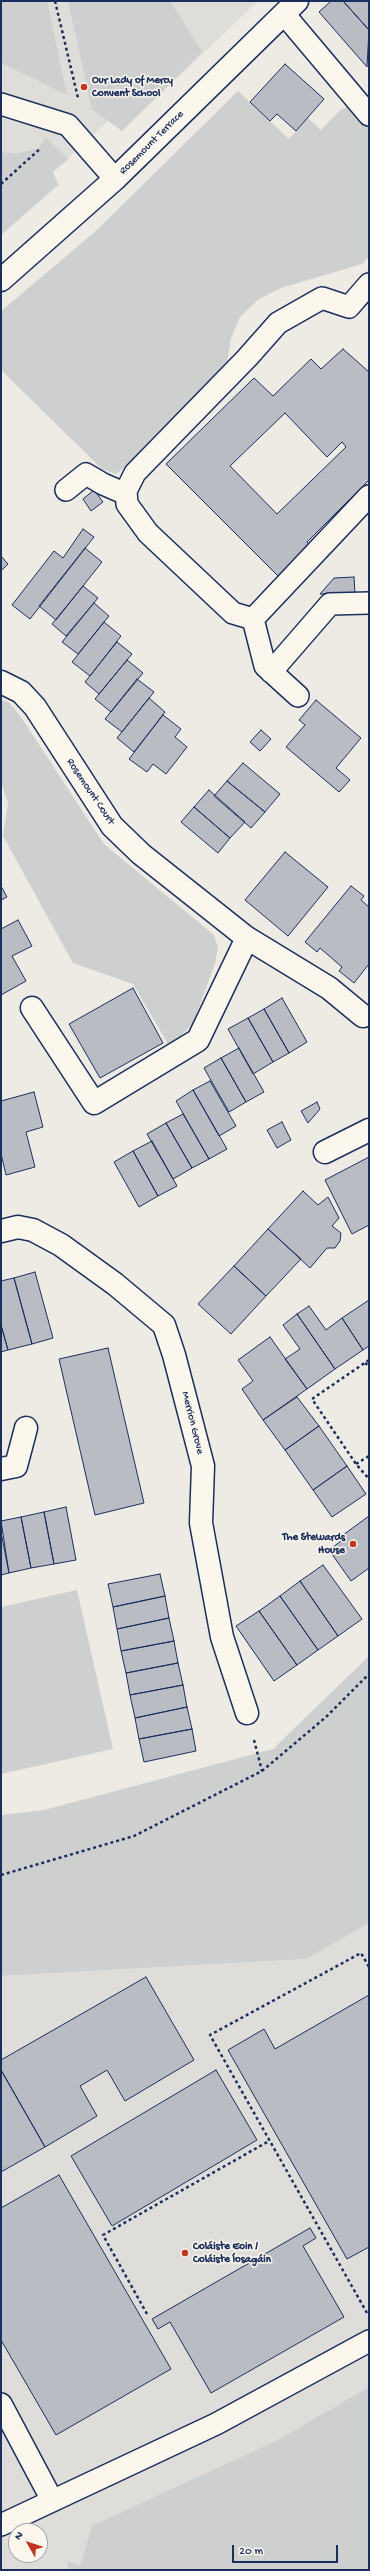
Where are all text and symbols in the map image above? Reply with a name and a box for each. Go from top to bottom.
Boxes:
place label: Our Lady of Mercy Convent School [92,74,173,100]
marker: Our Lady of Mercy Convent School [79,82,89,92]
street label: Rosemount Terrace [117,108,187,178]
street label: Rosemount Court [63,756,117,828]
street label: Merrion Grove [178,1390,206,1456]
place label: The Stewards House [282,1531,345,1557]
marker: The Stewards House [348,1539,358,1549]
place label: Coláiste Eoin / Coláiste Íosagáin [193,2240,271,2266]
marker: Coláiste Eoin / Coláiste Íosagáin [180,2248,190,2258]
north arrow [8,2523,48,2563]
text: N [13,2530,26,2543]
scale bar [234,2537,340,2563]
text: 20 m [239,2545,263,2559]

